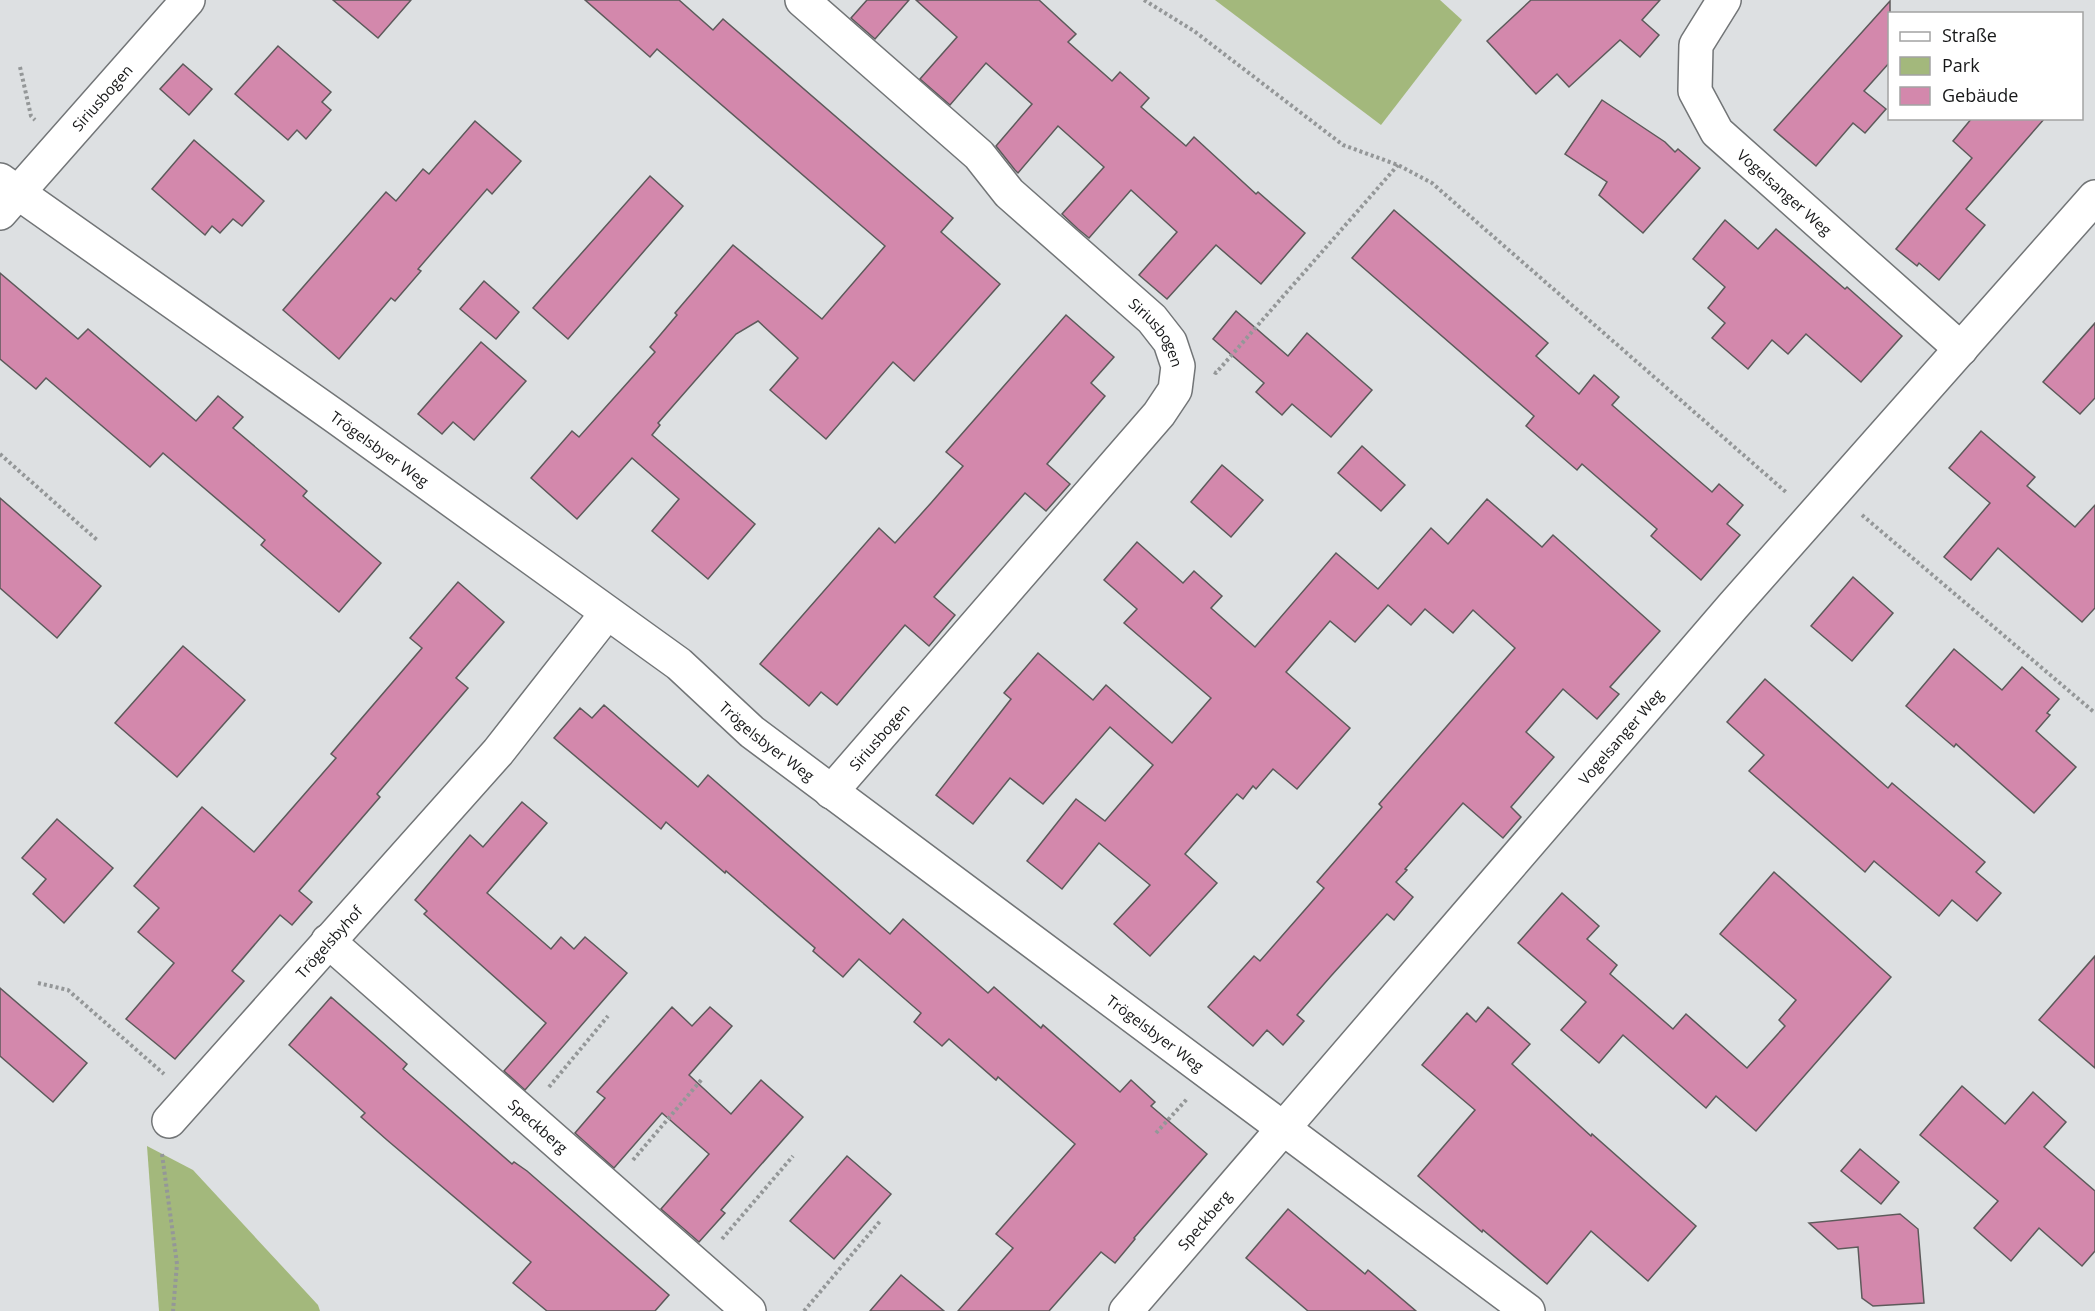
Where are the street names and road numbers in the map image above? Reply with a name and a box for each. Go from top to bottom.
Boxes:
street label: Siriusbogen [67,60,137,135]
street label: Vogelsanger Weg [1733,145,1836,240]
street label: Siriusbogen [1125,293,1188,370]
street label: Trögelsbyer Weg [327,406,433,491]
street label: Vogelsanger Weg [1574,685,1667,789]
street label: Trögelsbyer Weg [715,697,819,785]
street label: Siriusbogen [844,699,914,775]
street label: Trögelsbyhof [291,901,367,982]
street label: Trögelsbyer Weg [1103,990,1208,1076]
street label: Speckberg [504,1094,572,1157]
street label: Speckberg [1173,1186,1236,1254]

